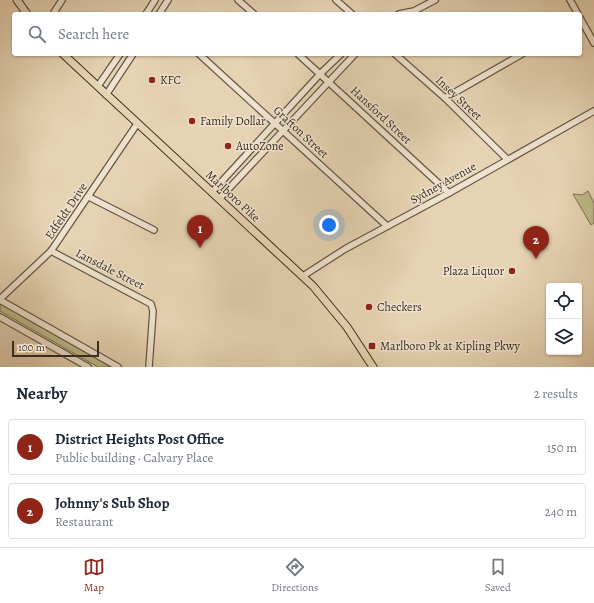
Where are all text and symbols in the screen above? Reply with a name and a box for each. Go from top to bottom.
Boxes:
search box [12,12,582,56]
icon: search [26,23,48,45]
text: Search here [58,24,129,44]
place label: KFC [160,72,181,88]
street label: Insey Street [432,72,486,124]
marker: KFC [147,75,157,85]
street label: Hansford Street [347,82,415,148]
street label: Grafton Street [270,102,332,162]
place label: Family Dollar [200,113,266,129]
marker: Family Dollar [187,116,197,126]
place label: AutoZone [235,138,284,154]
marker: AutoZone [223,141,233,151]
street label: Sydney Avenue [407,158,479,208]
street label: Marlboro Pike [202,167,264,225]
street label: Edfeldt Drive [41,180,91,242]
pin: 1 [187,215,213,248]
your location [319,215,339,235]
pin: 2 [523,226,549,259]
street label: Lansdale Street [73,245,147,293]
place label: Plaza Liquor [443,263,504,279]
marker: Plaza Liquor [507,266,517,276]
map controls [546,283,582,355]
button: locate [546,283,582,319]
place label: Checkers [377,299,422,315]
marker: Checkers [364,302,374,312]
button: layers [546,319,582,355]
place label: Marlboro Pk at Kipling Pkwy [380,338,521,354]
scale bar [12,339,99,358]
text: 100 m [18,340,45,355]
marker: Marlboro Pk at Kipling Pkwy [367,341,377,351]
text: Nearby [16,382,67,405]
text: 2 results [534,385,578,402]
text: District Heights Post Office [55,429,224,449]
text: 1 [28,439,32,456]
text: 150 m [547,439,577,456]
text: Public building · Calvary Place [55,449,213,466]
text: Johnny's Sub Shop [55,493,170,513]
text: 2 [27,503,33,520]
text: 240 m [545,503,577,520]
text: Restaurant [55,513,113,530]
tab: Map [83,556,105,595]
tab: Directions [271,556,319,595]
tab: Saved [485,556,511,595]

